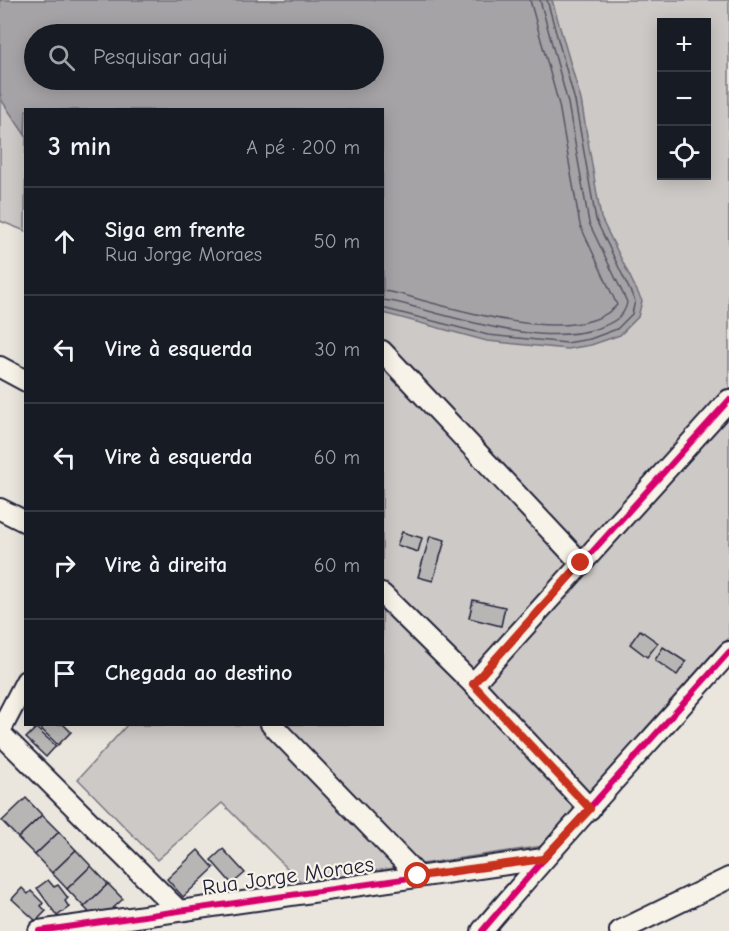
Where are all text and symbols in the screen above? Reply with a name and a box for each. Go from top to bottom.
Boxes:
map controls [657,18,711,180]
button: + [657,18,711,72]
search box [24,24,384,90]
icon: search [45,41,78,74]
text: Pesquisar aqui [93,44,228,70]
button: − [657,72,711,126]
button: locate [657,126,711,180]
text: 3 min [48,132,111,162]
text: A pé · 200 m [246,136,360,159]
text: Siga em frente [105,217,245,243]
icon: ahead [48,225,81,258]
text: 50 m [314,230,360,253]
text: Rua Jorge Moraes [105,243,262,266]
icon: left [48,333,81,366]
text: Vire à esquerda [105,336,253,362]
text: 30 m [314,338,360,361]
icon: left [48,441,81,474]
text: Vire à esquerda [105,444,253,470]
text: 60 m [314,446,360,469]
icon: right [48,549,81,582]
route end [567,549,593,575]
text: Vire à direita [105,552,227,578]
text: 60 m [314,554,360,577]
icon: arrive [48,657,81,690]
text: Chegada ao destino [105,660,292,686]
street label: Rua Jorge Moraes [201,851,375,901]
route start [404,862,430,888]

